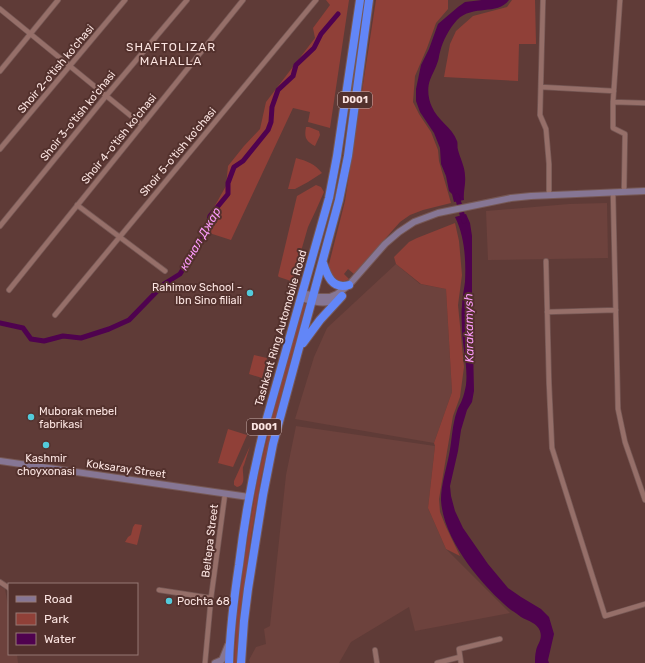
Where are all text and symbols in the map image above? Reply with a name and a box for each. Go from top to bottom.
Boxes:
street label: Shoir 2-o'tish ko'chasi [15,22,97,116]
district label: SHAFTOLIZAR MAHALLA [126,40,216,68]
street label: Shoir 3-o'tish ko'chasi [38,68,118,164]
street label: Shoir 4-o'tish ko'chasi [79,91,159,187]
road number: D001 [338,92,372,108]
street label: Shoir 5-o'tish ko'chasi [137,105,219,199]
water label: канал Джар [176,205,224,273]
street label: Tashkent Ring Automobile Road [252,248,310,408]
place label: Rahimov School - Ibn Sino filiali [152,281,242,307]
marker: Rahimov School - Ibn Sino filiali [245,288,255,298]
water label: Karakamysh [461,293,477,363]
place label: Muborak mebel fabrikasi [39,405,117,431]
marker: Muborak mebel fabrikasi [26,412,36,422]
road number: D001 [247,419,281,435]
marker: Kashmir choyxonasi [41,440,51,450]
place label: Kashmir choyxonasi [17,452,75,478]
street label: Koksaray Street [85,457,167,481]
street label: Beltepa Street [199,503,221,578]
legend [8,583,138,655]
text: Road [44,592,72,606]
place label: Pochta 68 [177,595,230,608]
marker: Pochta 68 [164,596,174,606]
text: Park [44,612,70,626]
text: Water [44,632,76,646]

